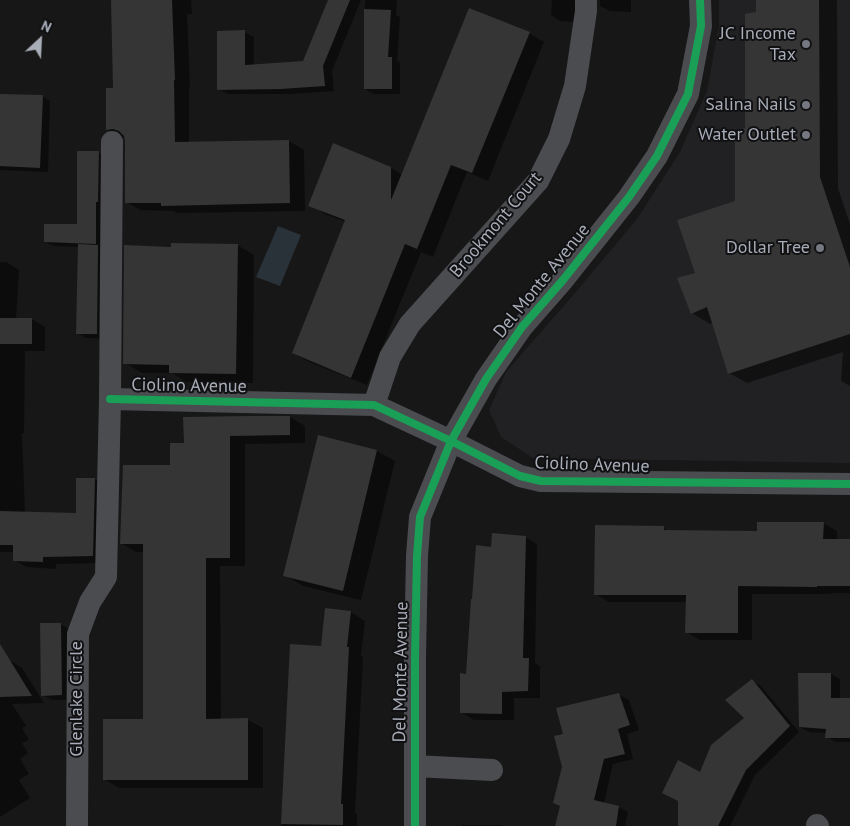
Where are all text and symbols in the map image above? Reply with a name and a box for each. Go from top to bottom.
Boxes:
north arrow [15,15,65,65]
text: N [38,16,54,37]
place label: JC Income Tax [719,23,796,66]
marker: JC Income Tax [800,38,812,50]
place label: Salina Nails [705,94,796,116]
marker: Salina Nails [800,99,812,111]
place label: Water Outlet [698,124,796,146]
marker: Water Outlet [800,129,812,141]
street label: Brookmont Court [446,168,546,282]
street label: Del Monte Avenue [489,220,595,342]
place label: Dollar Tree [726,237,810,259]
marker: Dollar Tree [814,242,826,254]
street label: Ciolino Avenue [131,374,247,398]
street label: Ciolino Avenue [534,452,650,478]
street label: Del Monte Avenue [389,601,413,743]
street label: Glenlake Circle [66,641,88,757]

